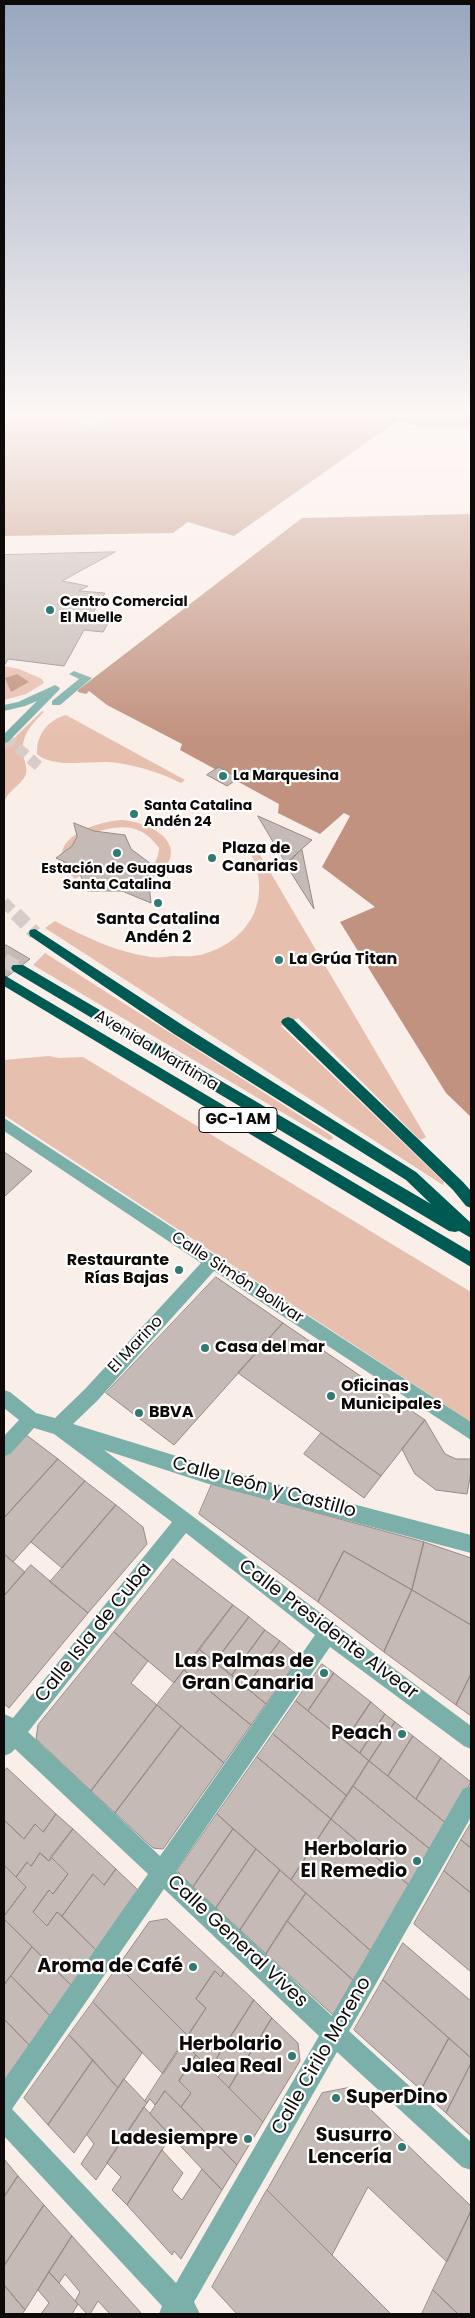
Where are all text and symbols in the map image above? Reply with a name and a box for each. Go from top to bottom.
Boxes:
place label: Centro Comercial El Muelle [60,594,188,626]
marker: Centro Comercial El Muelle [44,604,56,616]
place label: La Marquesina [233,768,339,784]
marker: La Marquesina [217,770,229,782]
place label: Santa Catalina Andén 24 [144,798,252,830]
marker: Santa Catalina Andén 24 [128,808,140,820]
place label: Plaza de Canarias [222,839,298,877]
marker: Estación de Guaguas Santa Catalina [111,847,123,859]
marker: Plaza de Canarias [206,852,218,864]
place label: Estación de Guaguas Santa Catalina [41,861,193,894]
marker: Santa Catalina Andén 2 [152,897,164,909]
place label: Santa Catalina Andén 2 [96,910,220,948]
place label: La Grúa Titan [289,950,397,970]
marker: La Grúa Titan [273,954,285,966]
street label: Avenida Marítima [90,1006,222,1096]
road number: GC-1 AM [199,1108,277,1132]
street label: Calle Simón Bolivar [167,1228,307,1328]
place label: Restaurante Rías Bajas [67,1251,169,1289]
marker: Restaurante Rías Bajas [173,1264,185,1276]
street label: El Marino [105,1312,167,1378]
place label: Casa del mar [215,1338,325,1358]
marker: Casa del mar [199,1342,211,1354]
place label: Oficinas Municipales [341,1377,442,1415]
marker: Oficinas Municipales [325,1390,337,1402]
place label: BBVA [149,1403,194,1423]
marker: BBVA [133,1407,145,1419]
street label: Calle León y Castillo [170,1452,358,1524]
street label: Calle Presidente Alvear [234,1555,422,1705]
street label: Calle Isla de Cuba [31,1559,157,1707]
place label: Las Palmas de Gran Canaria [175,1651,314,1695]
marker: Las Palmas de Gran Canaria [318,1667,330,1679]
place label: Peach [331,1723,392,1745]
marker: Peach [396,1728,408,1740]
place label: Herbolario El Remedio [301,1839,407,1883]
marker: Herbolario El Remedio [411,1855,423,1867]
street label: Calle General Vives [162,1871,312,2013]
place label: Aroma de Café [37,1956,183,1978]
marker: Aroma de Café [187,1961,199,1973]
street label: Calle Cirilo Moreno [268,1973,376,2139]
place label: Herbolario Jalea Real [179,2034,282,2078]
marker: Herbolario Jalea Real [286,2050,298,2062]
place label: SuperDino [346,2087,448,2109]
marker: SuperDino [330,2092,342,2104]
place label: Susurro Lencería [308,2125,392,2169]
place label: Ladesiempre [111,2128,238,2150]
marker: Ladesiempre [242,2133,254,2145]
marker: Susurro Lencería [396,2141,408,2153]

